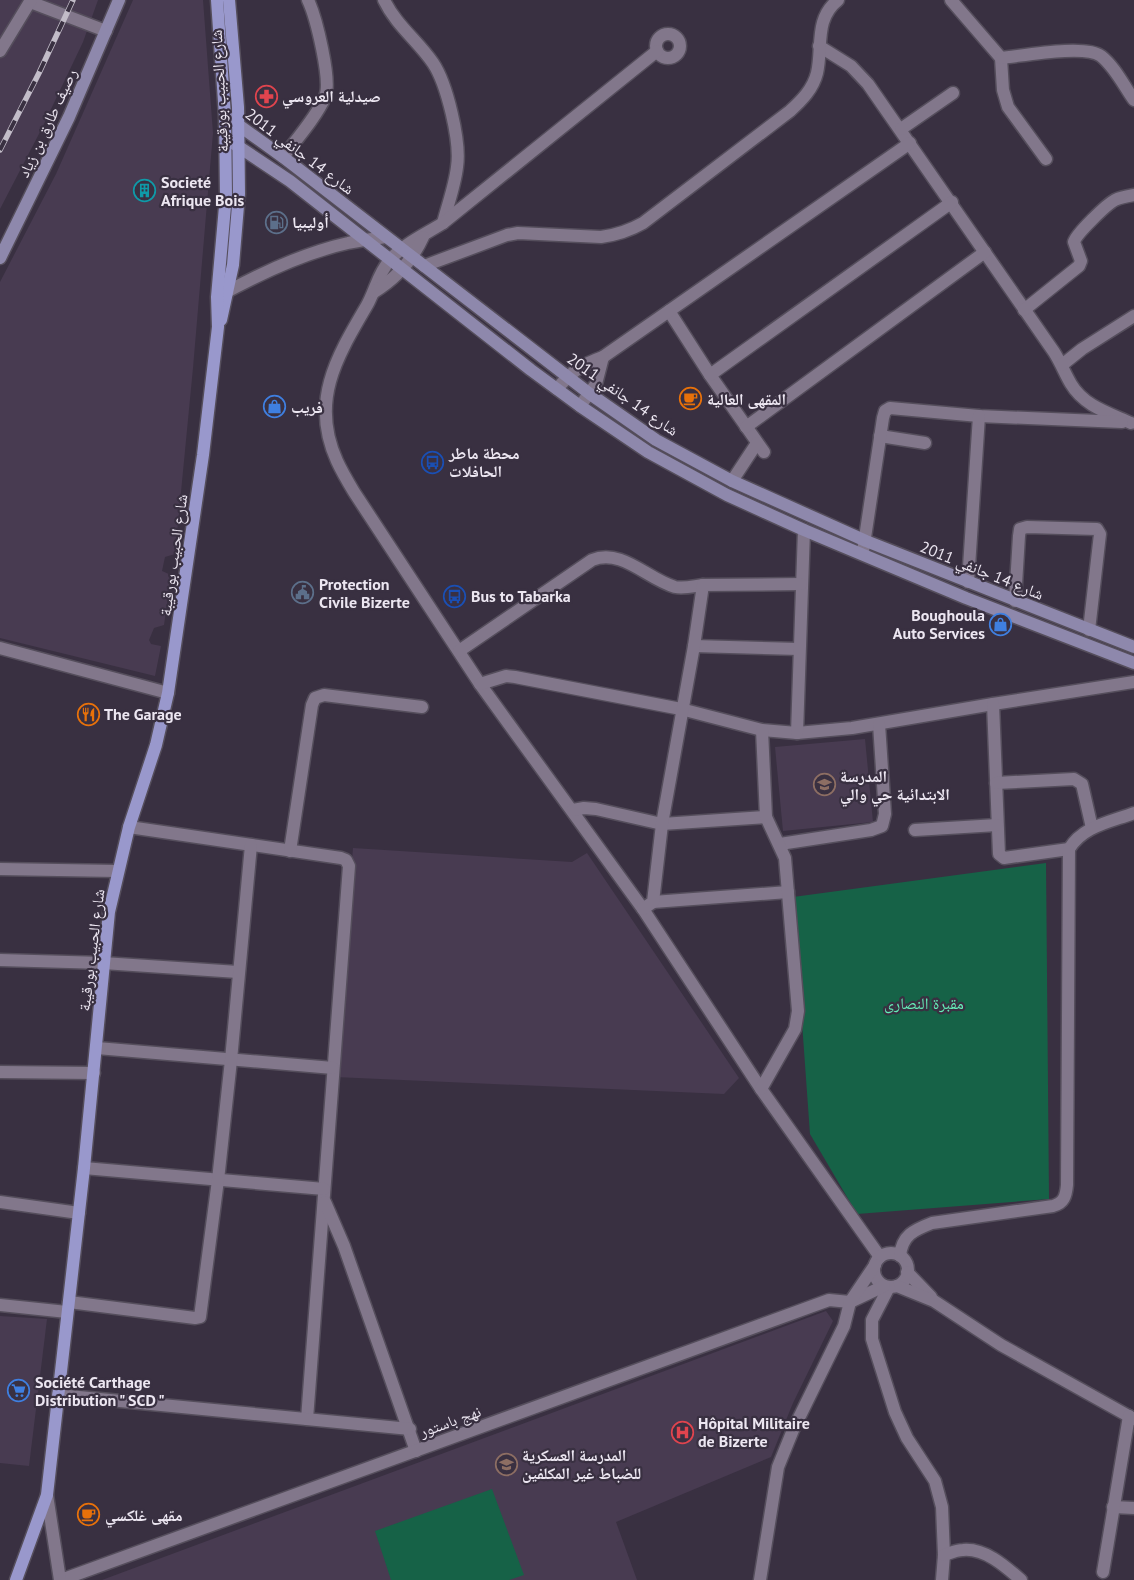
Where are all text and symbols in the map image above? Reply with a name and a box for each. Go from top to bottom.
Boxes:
street label: شارع الحبيب بورقيبة [206,29,233,153]
street label: رصيف طارق بن زياد [13,65,82,181]
pharmacy icon: صيدلية العروسي [254,84,278,108]
place label: صيدلية العروسي [282,86,381,109]
street label: شارع 14 جانفي 2011 [240,103,358,201]
place label: Societé Afrique Bois [161,172,244,210]
building icon: Societé Afrique Bois [133,179,157,203]
fuel station icon: أوليبيا [264,210,288,234]
place label: أوليبيا [292,212,329,232]
street label: شارع 14 جانفي 2011 [562,348,683,442]
cafe icon: المقهى العالية [679,387,703,411]
place label: المقهى العالية [707,389,786,409]
shop icon: فريب [263,395,287,419]
place label: فريب [291,397,323,417]
place label: محطة ماطر الحافلات [448,443,519,481]
bus stop icon: محطة ماطر الحافلات [421,450,445,474]
street label: شارع الحبيب بورقيبة [155,493,192,617]
street label: شارع 14 جانفي 2011 [916,536,1047,607]
place label: Protection Civile Bizerte [319,574,410,612]
public building icon: Protection Civile Bizerte [291,581,315,605]
bus stop icon: Bus to Tabarka [443,584,467,608]
place label: Bus to Tabarka [471,586,571,606]
place label: Boughoula Auto Services [893,605,985,643]
shop icon: Boughoula Auto Services [989,612,1013,636]
restaurant icon: The Garage [76,702,100,726]
place label: The Garage [104,704,182,724]
place label: المدرسة الابتدائية حي والي [840,766,950,807]
school or university icon: المدرسة الابتدائية حي والي [812,773,836,797]
street label: شارع الحبيب بورقيبة [74,888,109,1012]
park label: مقبرة النصارى [884,993,964,1014]
place label: Société Carthage Distribution " SCD " [35,1372,165,1410]
supermarket icon: Société Carthage Distribution " SCD " [7,1379,31,1403]
street label: نهج باستور [416,1401,484,1443]
place label: Hôpital Militaire de Bizerte [698,1413,810,1451]
hospital icon: Hôpital Militaire de Bizerte [670,1420,694,1444]
place label: المدرسة العسكرية للضباط غير المكلفين [522,1445,641,1483]
school or university icon: المدرسة العسكرية للضباط غير المكلفين [494,1452,518,1476]
cafe icon: مقهى غلكسي [77,1503,101,1527]
place label: مقهى غلكسي [105,1505,182,1528]

